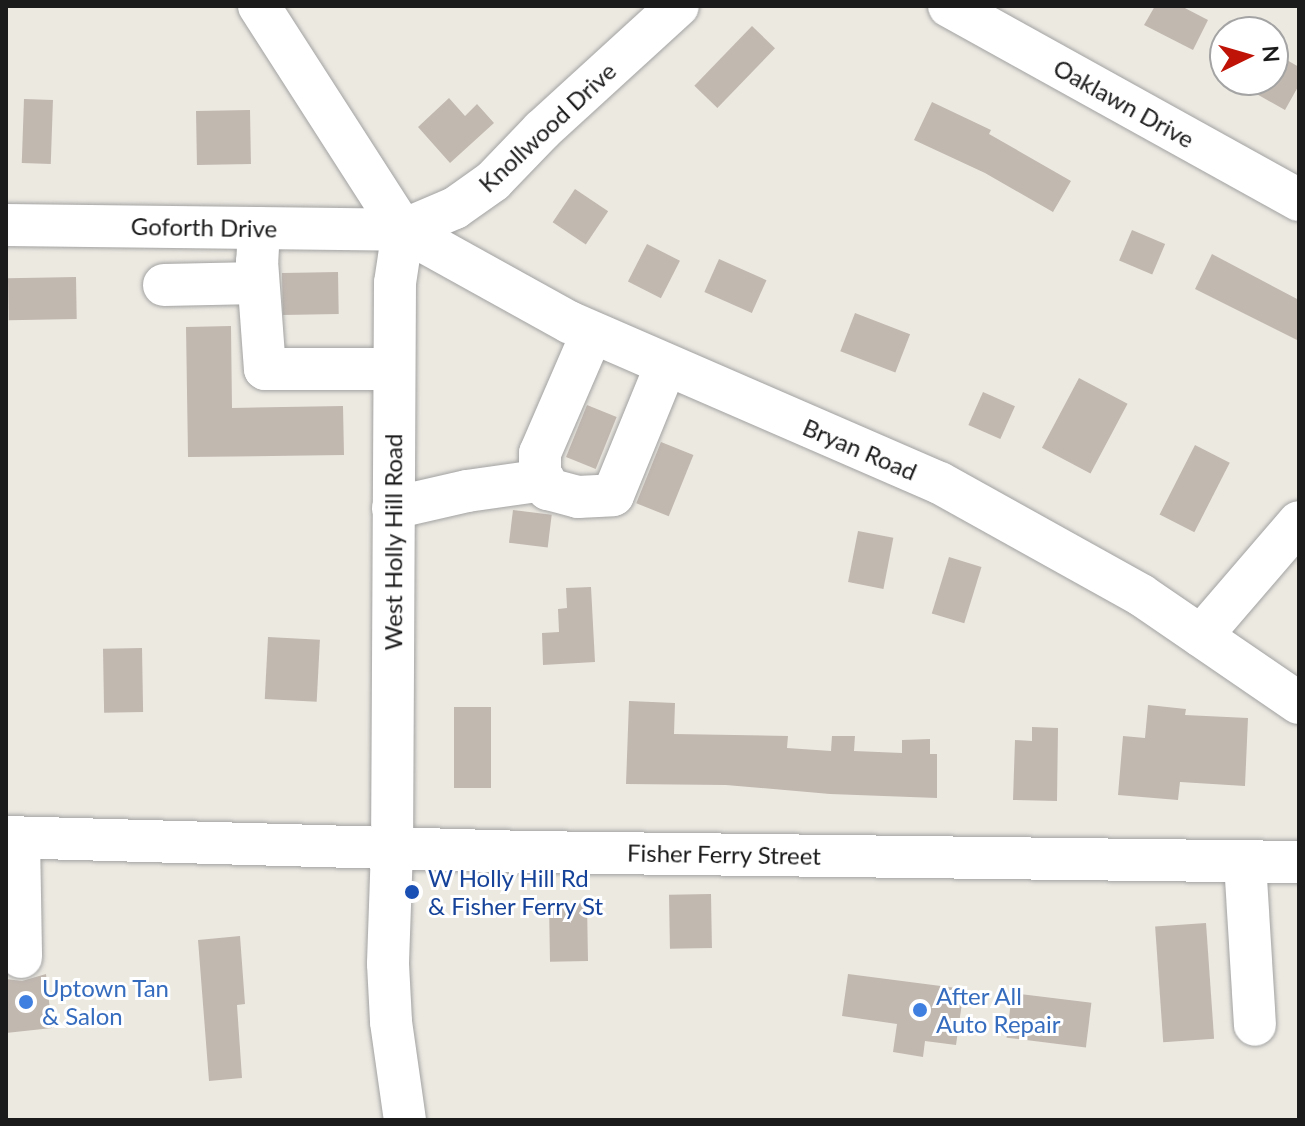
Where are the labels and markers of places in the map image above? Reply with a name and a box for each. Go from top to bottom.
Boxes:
place label: W Holly Hill Rd & Fisher Ferry St [428,864,604,920]
marker: W Holly Hill Rd & Fisher Ferry St [403,883,421,901]
place label: Uptown Tan & Salon [42,974,170,1030]
place label: After All Auto Repair [936,982,1060,1038]
marker: Uptown Tan & Salon [17,993,35,1011]
marker: After All Auto Repair [911,1001,929,1019]

